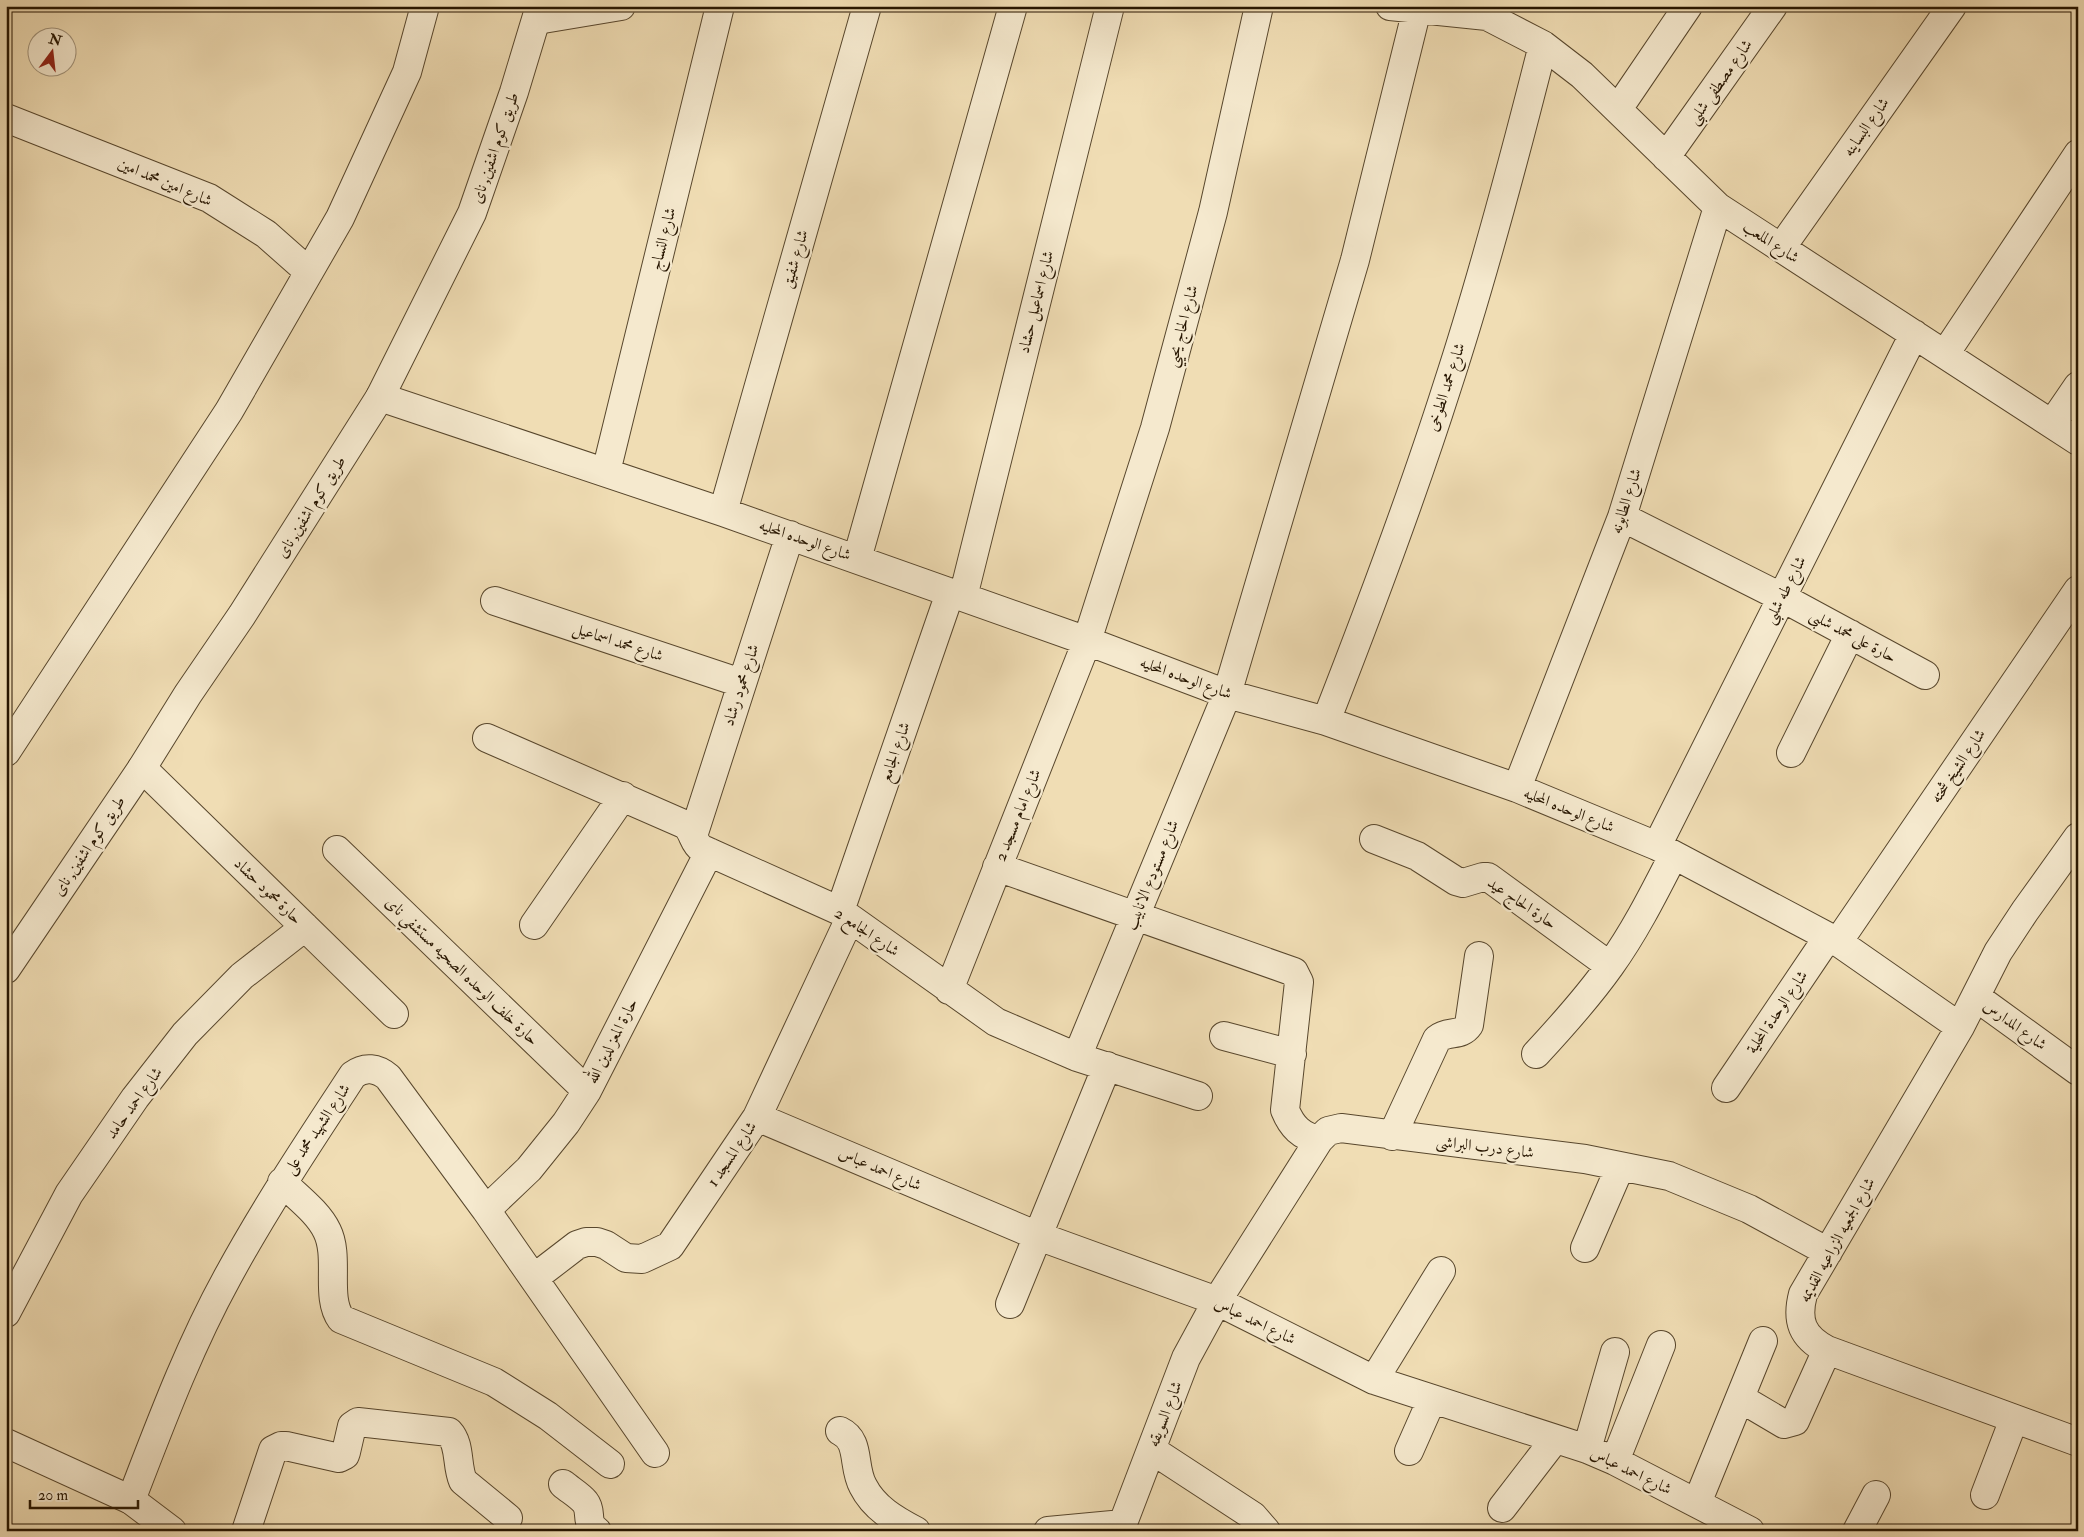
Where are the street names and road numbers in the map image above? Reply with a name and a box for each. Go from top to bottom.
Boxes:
street label: شارع مصطفى شلبى [1683,36,1759,130]
street label: طريق كوم اشفين, ناى [467,90,527,207]
street label: شارع البساينه [1838,94,1896,162]
street label: شارع امين محمد امين [114,153,215,214]
street label: شارع النساج [645,205,684,274]
street label: شارع الملعب [1737,216,1803,270]
street label: شارع شفيق [777,227,816,291]
street label: شارع اسماعيل حشاد [1014,249,1061,356]
street label: شارع الحاج يحيي [1161,283,1207,371]
street label: شارع محمد الطوخى [1422,340,1473,435]
street label: طريق كوم اشفين, ناى [272,452,354,564]
street label: شارع الطابونه [1606,466,1649,537]
street label: شارع الوحده المحليه [755,515,854,568]
street label: شارع طه شلبى [1759,553,1813,629]
street label: حارة على محمد شلبى [1805,605,1900,670]
street label: شارع محمد اسماعيل [569,618,666,669]
street label: شارع محمود رشاد [718,641,767,730]
street label: شارع الوحده المحليه [1136,652,1235,707]
street label: شارع الجامع [875,719,919,786]
street label: شارع الشيخ شحته [1926,725,1993,809]
street label: شارع امام مسجد 2 [990,766,1049,866]
street label: شارع الوحده المحليه [1520,783,1617,840]
street label: طريق كوم اشفين, ناى [48,792,133,902]
street label: شارع مستودع الانابيب [1121,817,1186,934]
street label: حارة محمود حشاد [230,854,306,928]
street label: حارة الحاج عيد [1481,873,1560,937]
street label: حارة خلف الوحده الصحيه مستشفي ناى [378,892,543,1053]
street label: شارع الجامع 2 [828,903,903,965]
street label: شارع الوحدة المحلية [1742,967,1815,1059]
street label: حارة المعز لدين الله [579,994,642,1087]
street label: شارع المدارس [1978,995,2051,1057]
street label: شارع احمد حامد [101,1063,169,1145]
street label: شارع الشهيد محمد على [279,1080,357,1180]
street label: شارع المسجد 1 [703,1118,764,1192]
street label: شارع درب البراشى [1434,1131,1535,1166]
street label: شارع احمد عباس [834,1143,925,1198]
street label: شارع الجمعيه الزراعيه القديمه [1794,1174,1882,1307]
street label: شارع احمد عباس [1210,1293,1299,1352]
street label: شارع السويقه [1143,1378,1190,1451]
street label: شارع احمد عباس [1586,1443,1675,1502]

